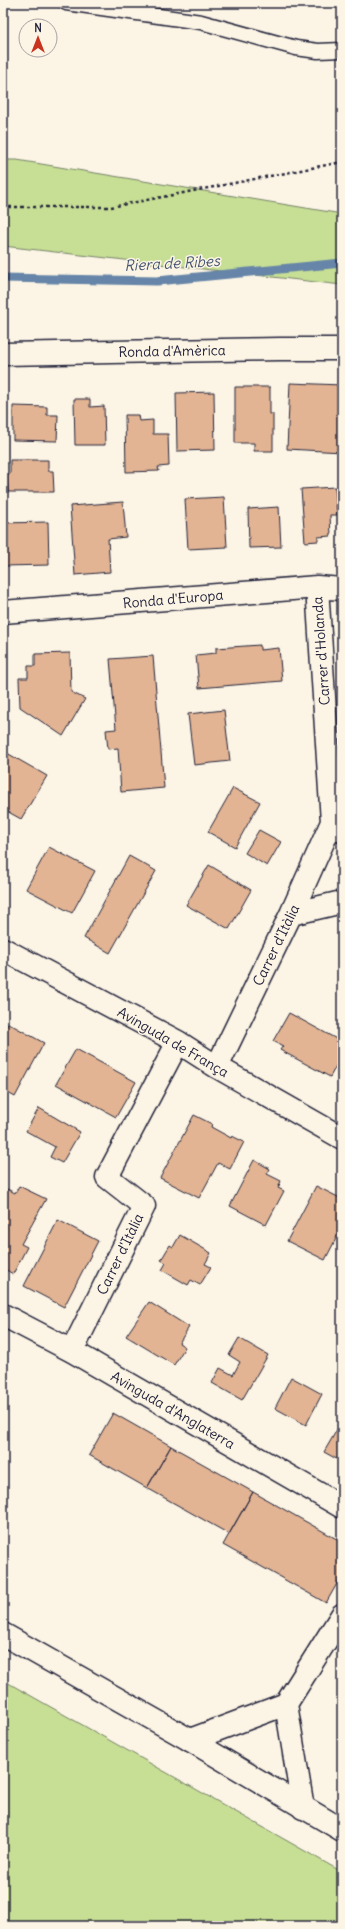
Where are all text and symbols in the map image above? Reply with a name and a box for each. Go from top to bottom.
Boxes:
north arrow [18,18,58,58]
text: N [34,21,42,35]
water label: Riera de Ribes [124,251,221,275]
street label: Ronda d'Amèrica [118,341,226,361]
street label: Ronda d'Europa [122,586,224,612]
street label: Carrer d'Holanda [308,596,334,706]
street label: Carrer d'Itàlia [249,901,303,989]
street label: Avinguda de França [114,1003,232,1081]
street label: Carrer d'Itàlia [93,1210,147,1298]
street label: Avinguda d'Anglaterra [108,1367,238,1453]

